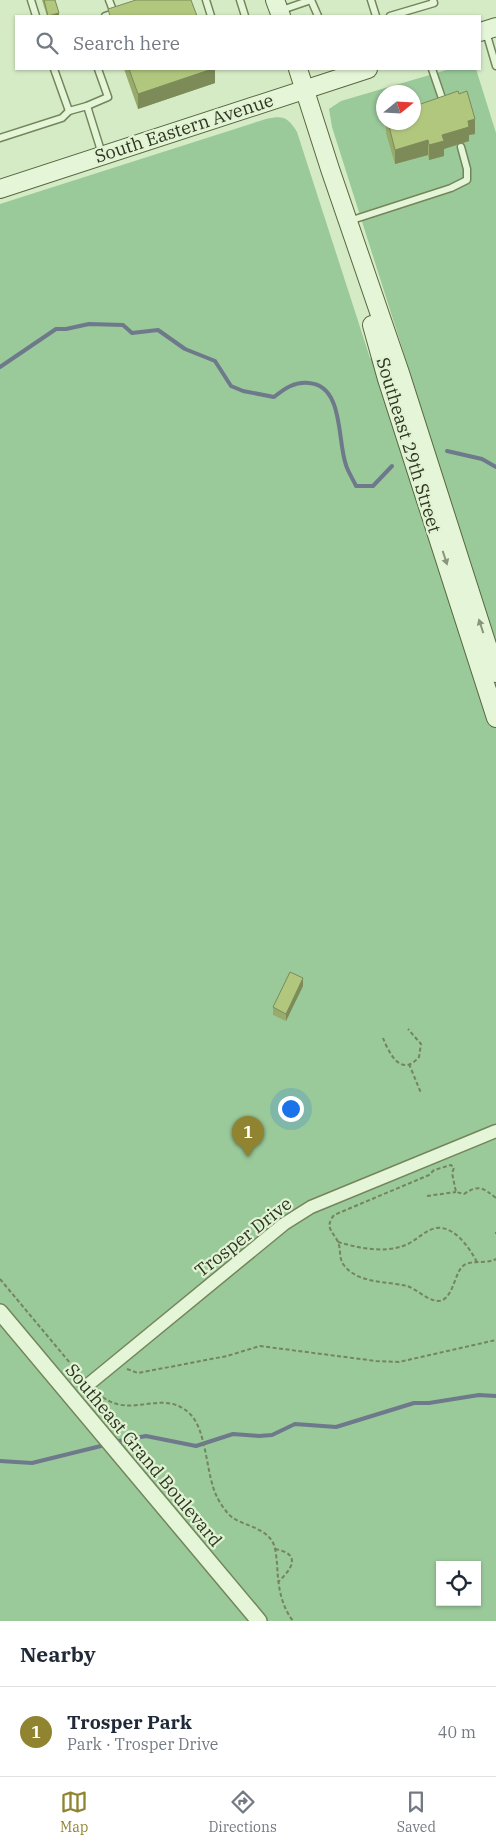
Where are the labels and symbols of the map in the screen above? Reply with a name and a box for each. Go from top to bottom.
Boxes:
north arrow [376,85,421,130]
street label: South Eastern Avenue [92,88,276,168]
street label: Southeast 29th Street [371,355,447,535]
one-way arrow [441,551,449,566]
one-way arrow [477,619,484,634]
your location [278,1096,304,1122]
pin: 1 [232,1116,264,1157]
street label: Trosper Drive [190,1192,296,1282]
street label: Southeast Grand Boulevard [61,1359,227,1551]

